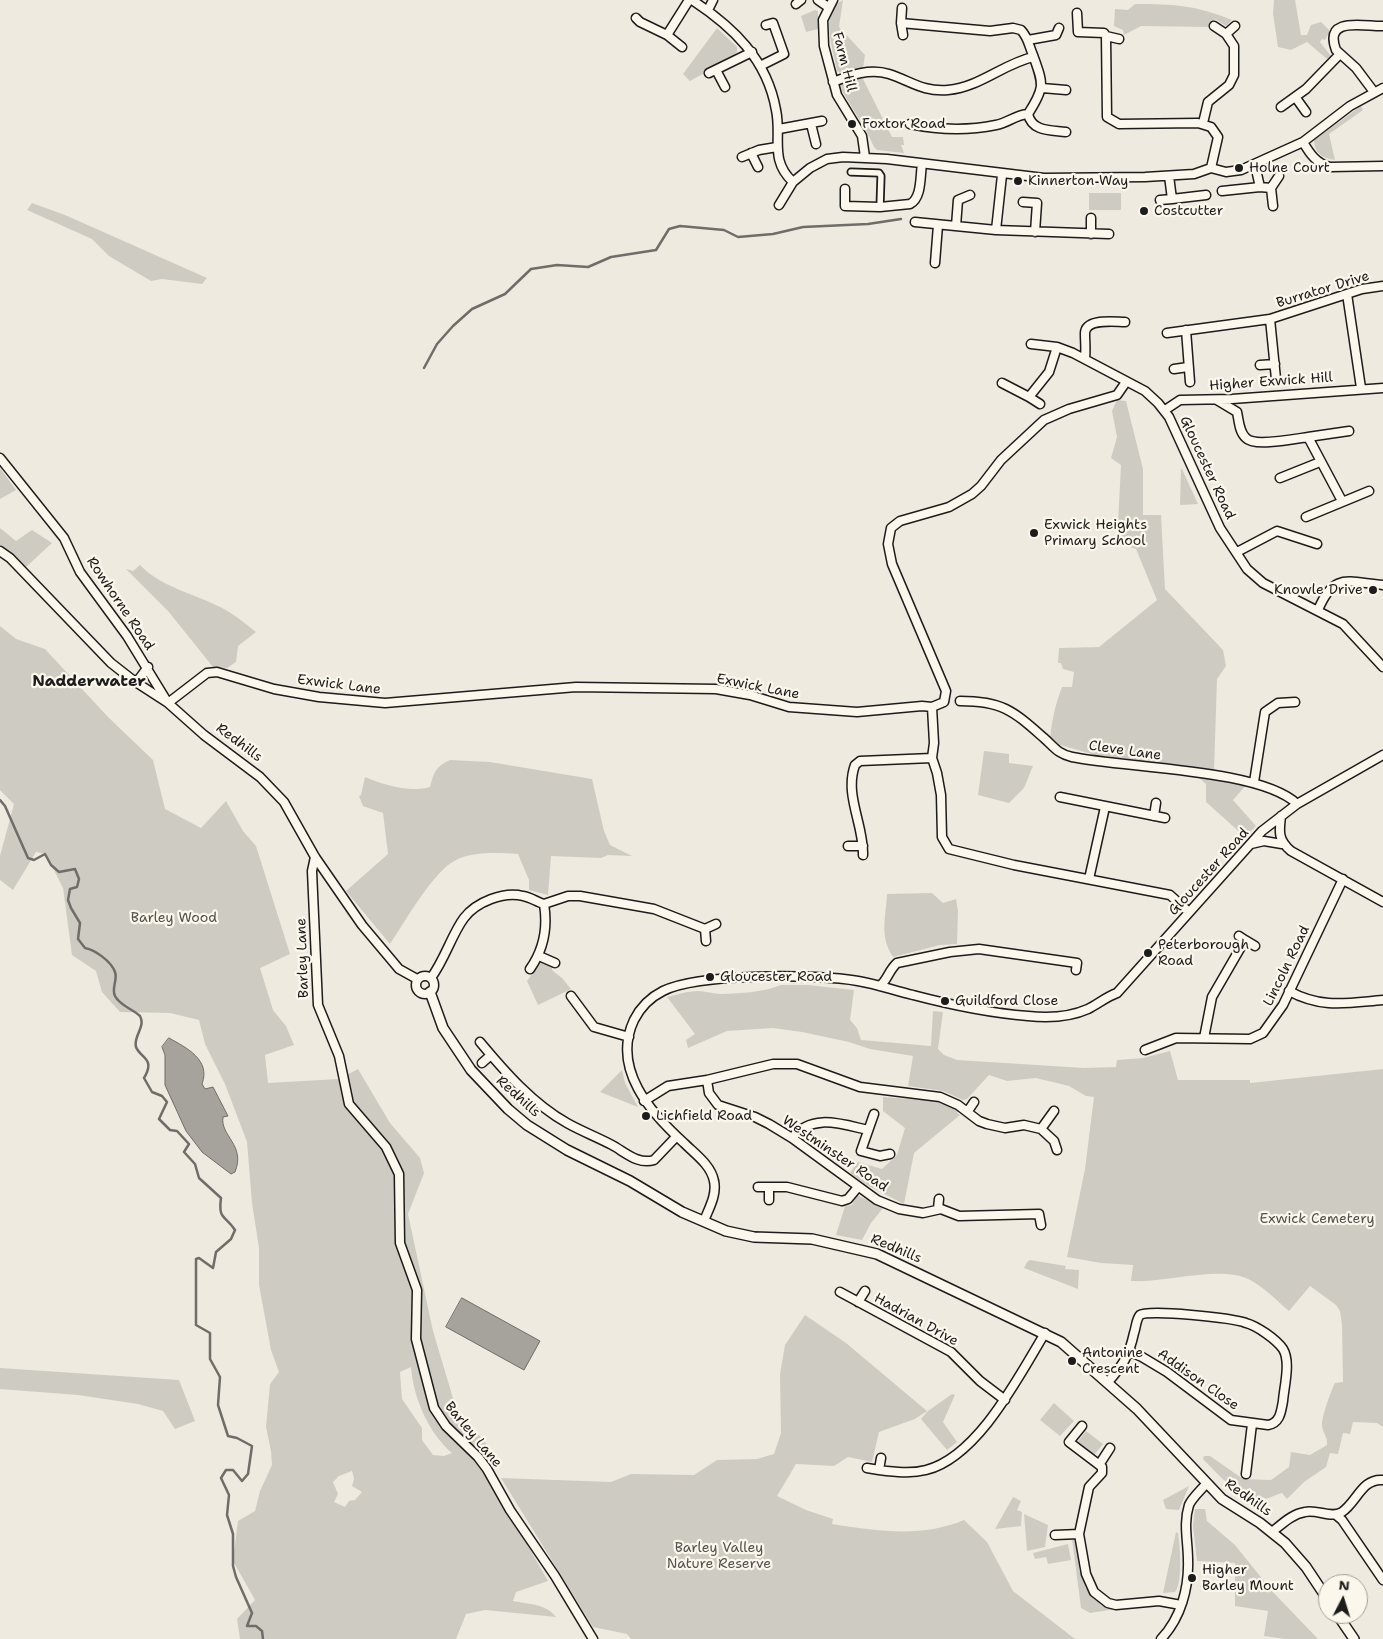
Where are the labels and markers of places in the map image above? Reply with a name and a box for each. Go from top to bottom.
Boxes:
place label: Foxtor Road [862,116,946,132]
marker: Foxtor Road [846,118,858,130]
place label: Holne Court [1249,160,1330,176]
marker: Holne Court [1233,162,1245,174]
place label: Kinnerton Way [1028,173,1128,189]
marker: Kinnerton Way [1012,175,1024,187]
place label: Costcutter [1154,203,1223,219]
marker: Costcutter [1138,205,1150,217]
place label: Exwick Heights Primary School [1044,517,1147,550]
marker: Exwick Heights Primary School [1028,527,1040,539]
place label: Knowle Drive [1274,582,1363,598]
marker: Knowle Drive [1367,584,1379,596]
place label: Peterborough Road [1158,937,1249,970]
marker: Peterborough Road [1142,947,1154,959]
place label: Gloucester Road [720,969,832,985]
marker: Gloucester Road [704,971,716,983]
place label: Guildford Close [955,993,1058,1009]
marker: Guildford Close [939,995,951,1007]
place label: Lichfield Road [656,1108,752,1124]
marker: Lichfield Road [640,1110,652,1122]
place label: Antonine Crescent [1082,1345,1143,1378]
marker: Antonine Crescent [1066,1355,1078,1367]
place label: Higher Barley Mount [1202,1562,1294,1594]
marker: Higher Barley Mount [1186,1572,1198,1584]

